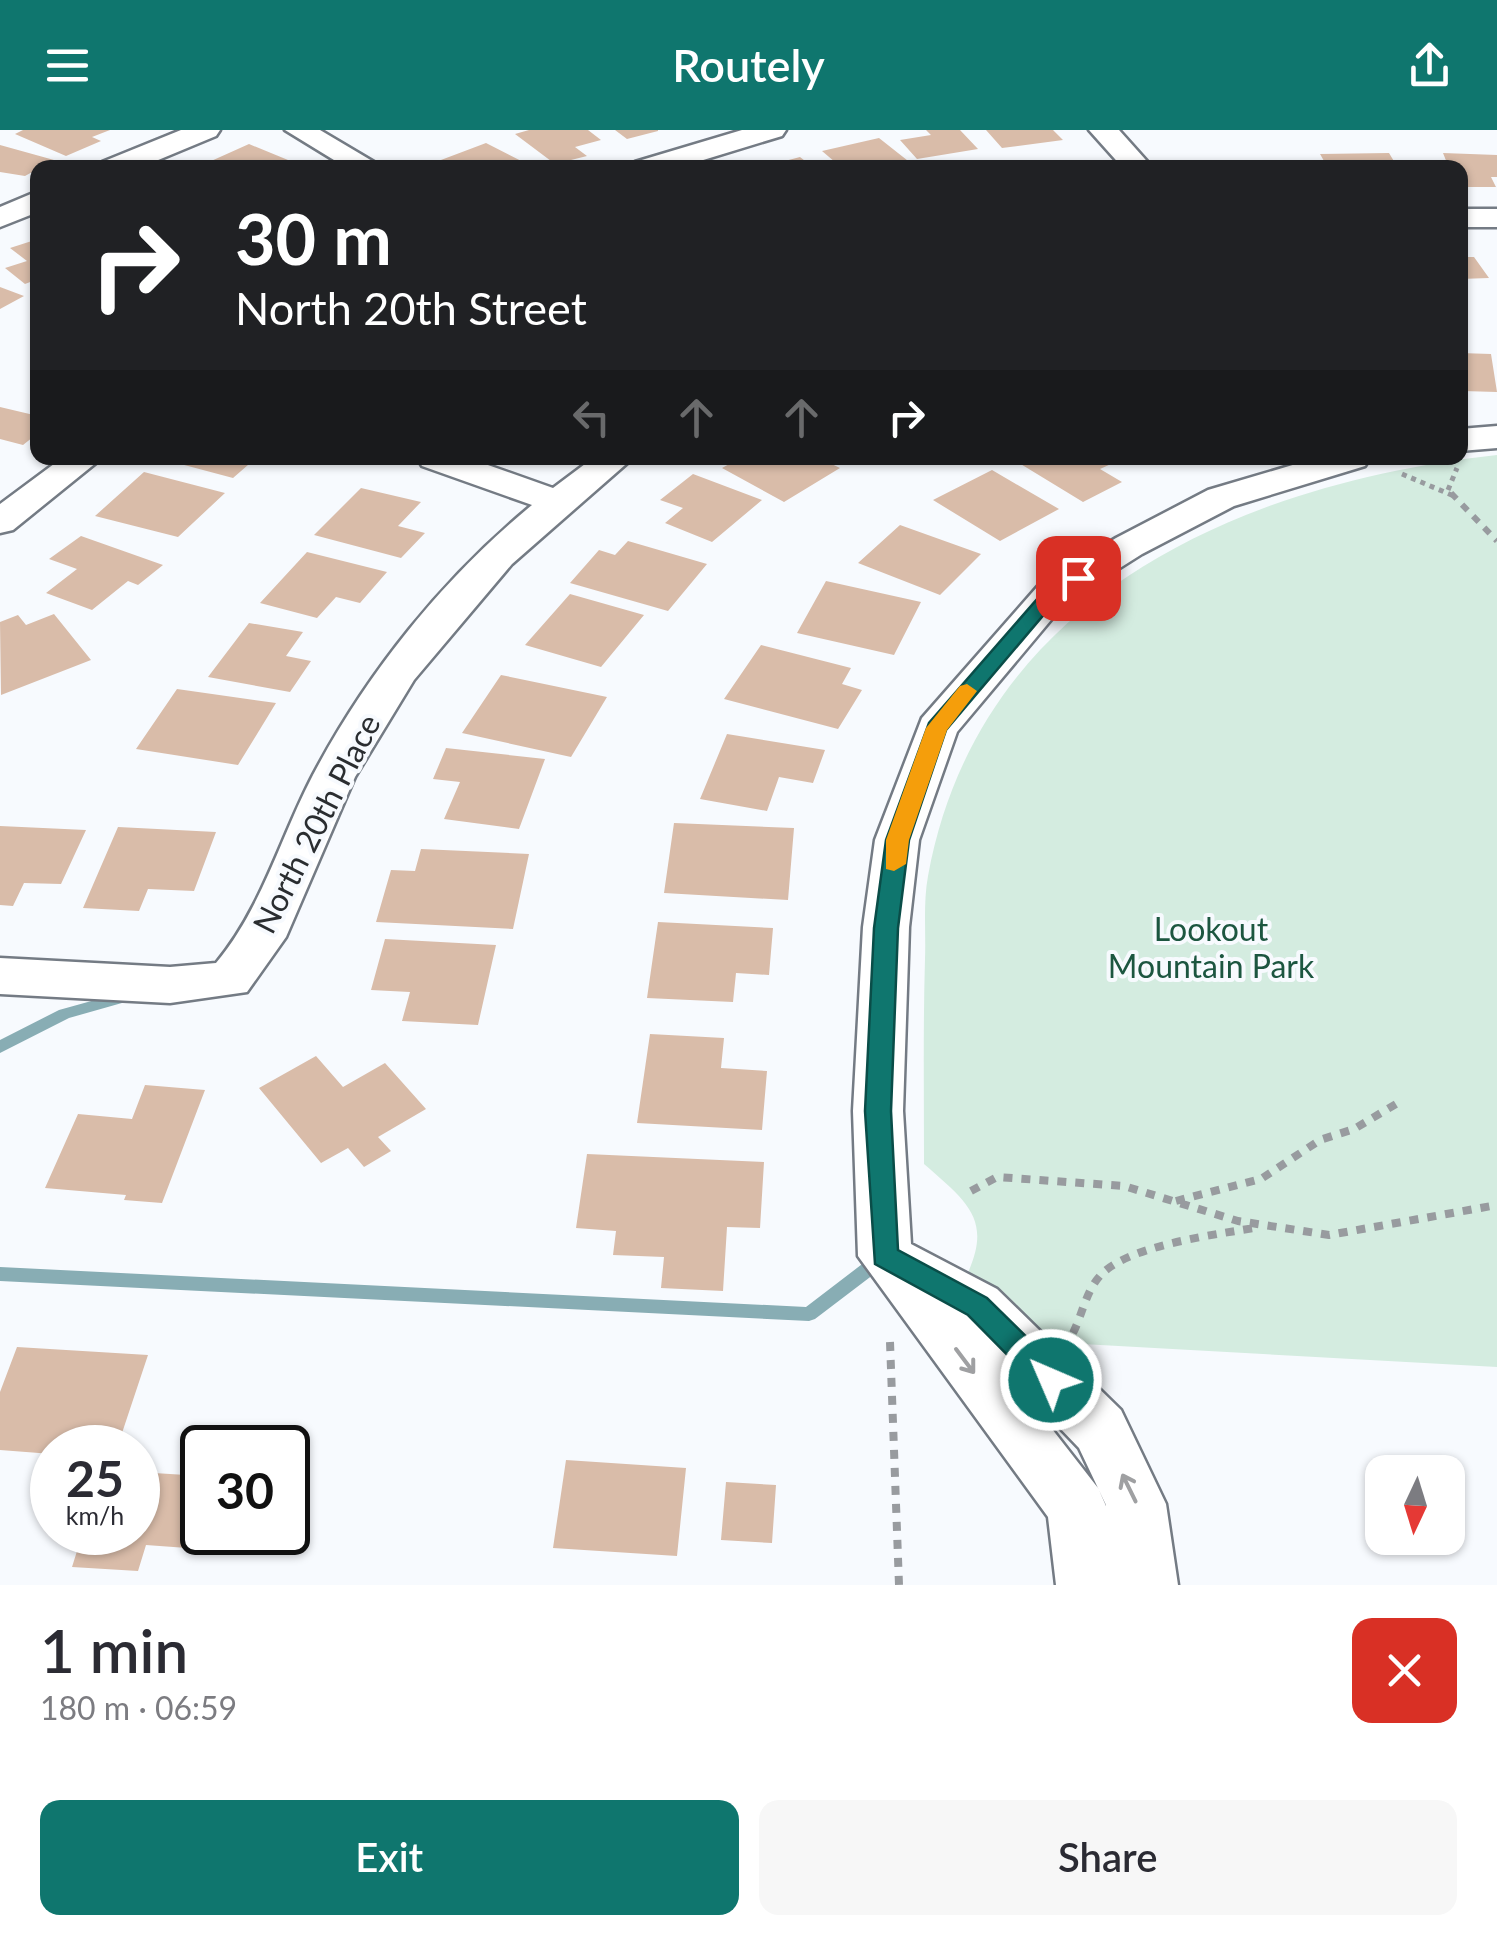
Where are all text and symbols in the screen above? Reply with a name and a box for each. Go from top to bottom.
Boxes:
icon: menu [40,38,95,93]
text: Routely [672,38,825,92]
icon: share [1402,38,1457,93]
text: 30 m [235,196,392,280]
icon: right [70,200,200,330]
text: North 20th Street [235,281,587,335]
icon: left [564,390,619,445]
icon: ahead [669,390,724,445]
icon: ahead [774,390,829,445]
icon: right [879,390,934,445]
pin [1036,536,1121,621]
icon: arrive [1051,551,1106,606]
street label: North 20th Place [244,707,388,939]
park label: Lookout Mountain Park [1108,909,1315,985]
position arrow [999,1328,1103,1432]
one-way arrow [954,1348,976,1374]
speed limit sign: 30 [180,1425,310,1555]
text: 25 [66,1448,124,1508]
north arrow [1365,1455,1465,1555]
map controls [1365,1455,1465,1555]
one-way arrow [1118,1474,1137,1504]
text: km/h [66,1500,124,1530]
text: 1 min [40,1614,188,1686]
button: close [1352,1618,1457,1723]
text: 180 m · 06:59 [40,1688,237,1727]
button: Exit [40,1800,739,1915]
button: Share [759,1800,1457,1915]

